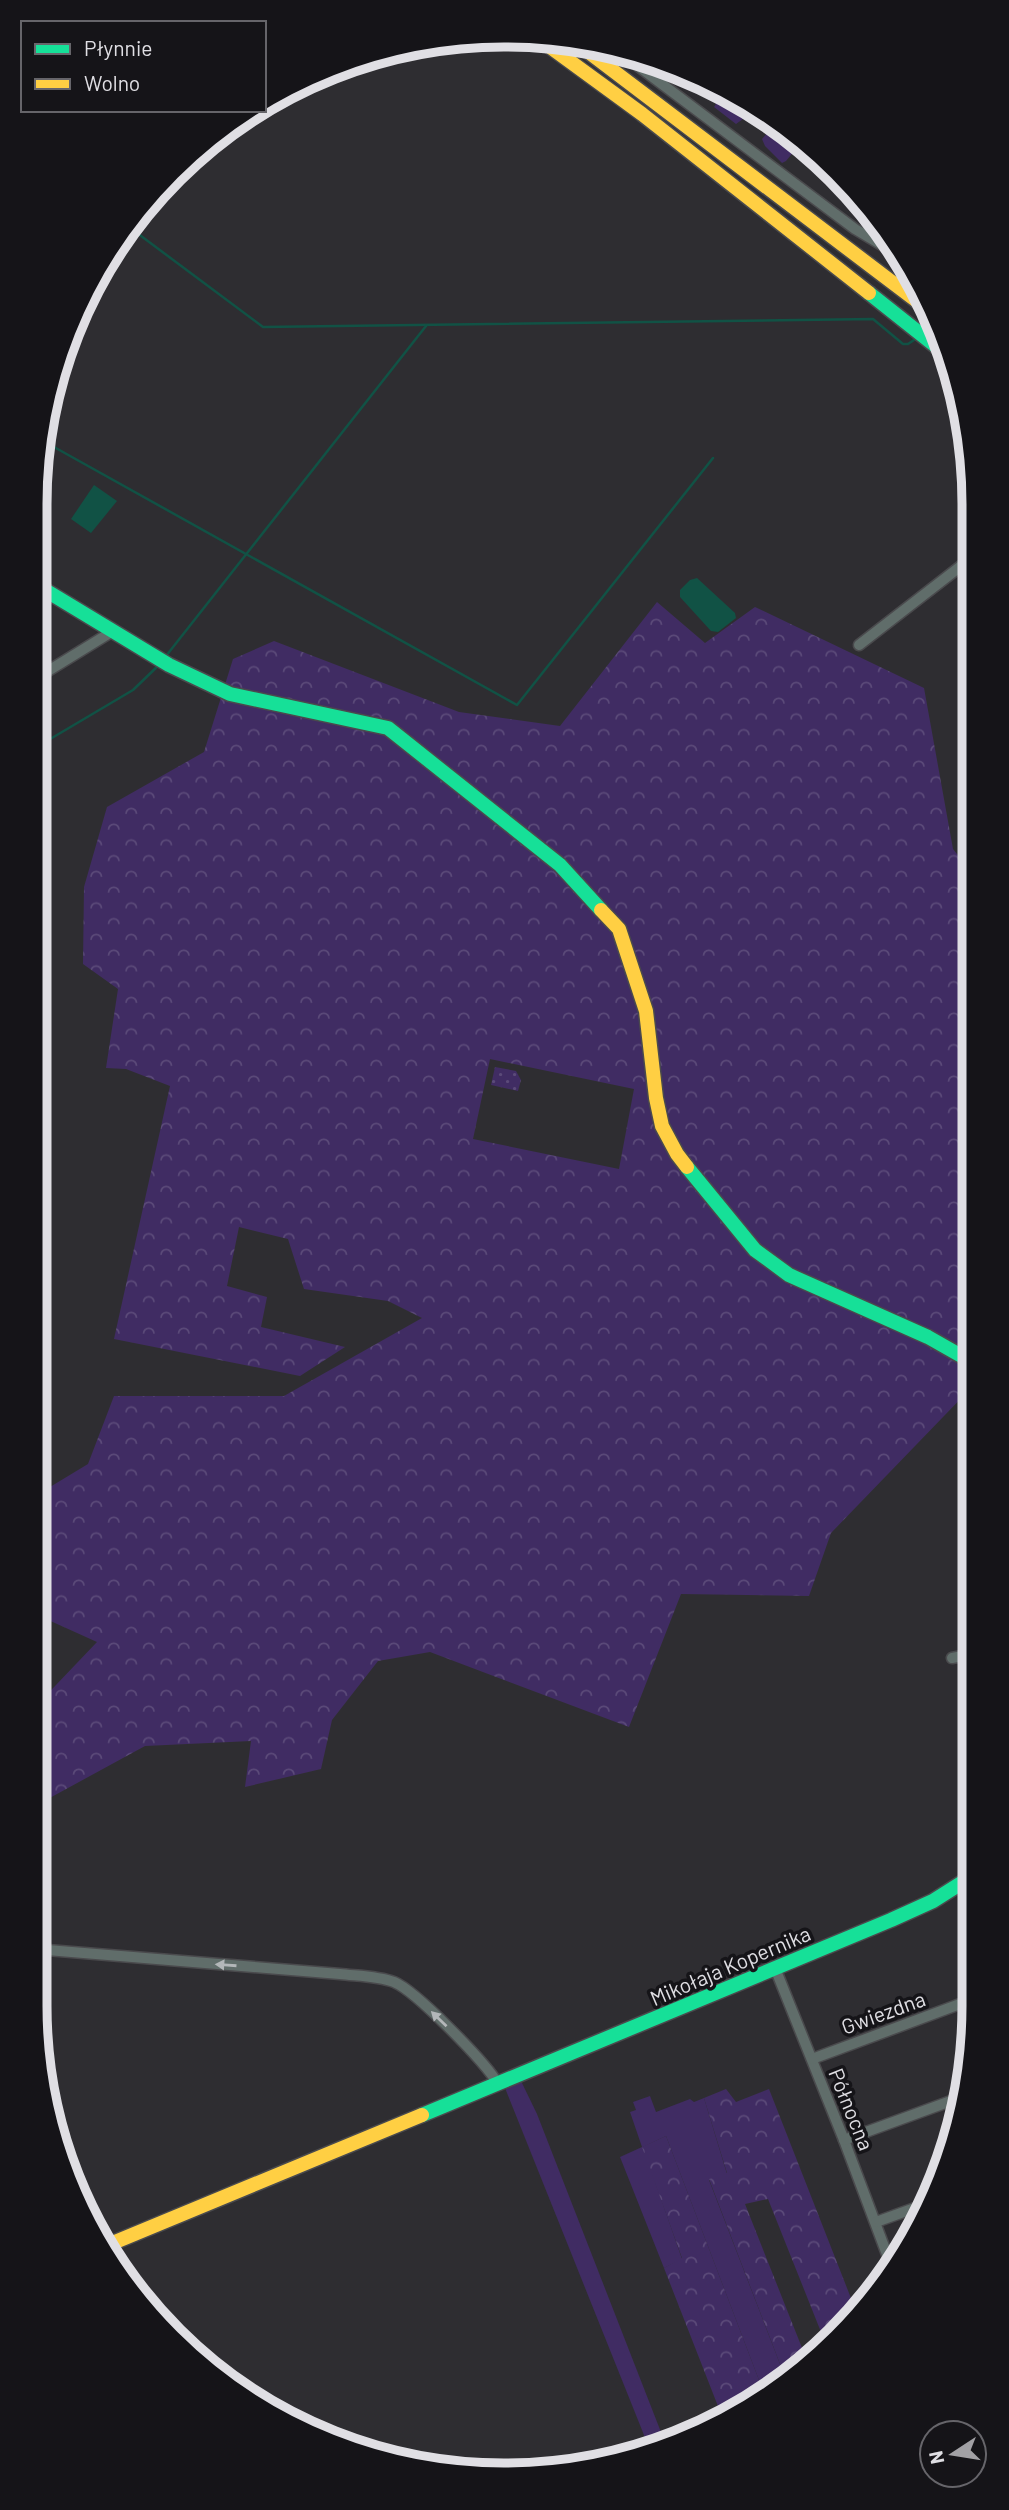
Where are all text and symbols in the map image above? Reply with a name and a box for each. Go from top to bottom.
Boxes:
legend [21,21,266,112]
text: Płynnie [84,35,152,60]
text: Wolno [84,70,140,95]
street label: Mikołaja Kopernika [646,1920,814,2010]
one-way arrow [215,1960,237,1971]
street label: Gwiezdna [838,1985,928,2039]
one-way arrow [430,2011,447,2027]
street label: Północna [824,2064,880,2154]
north arrow [918,2419,988,2489]
text: N [923,2449,948,2466]

